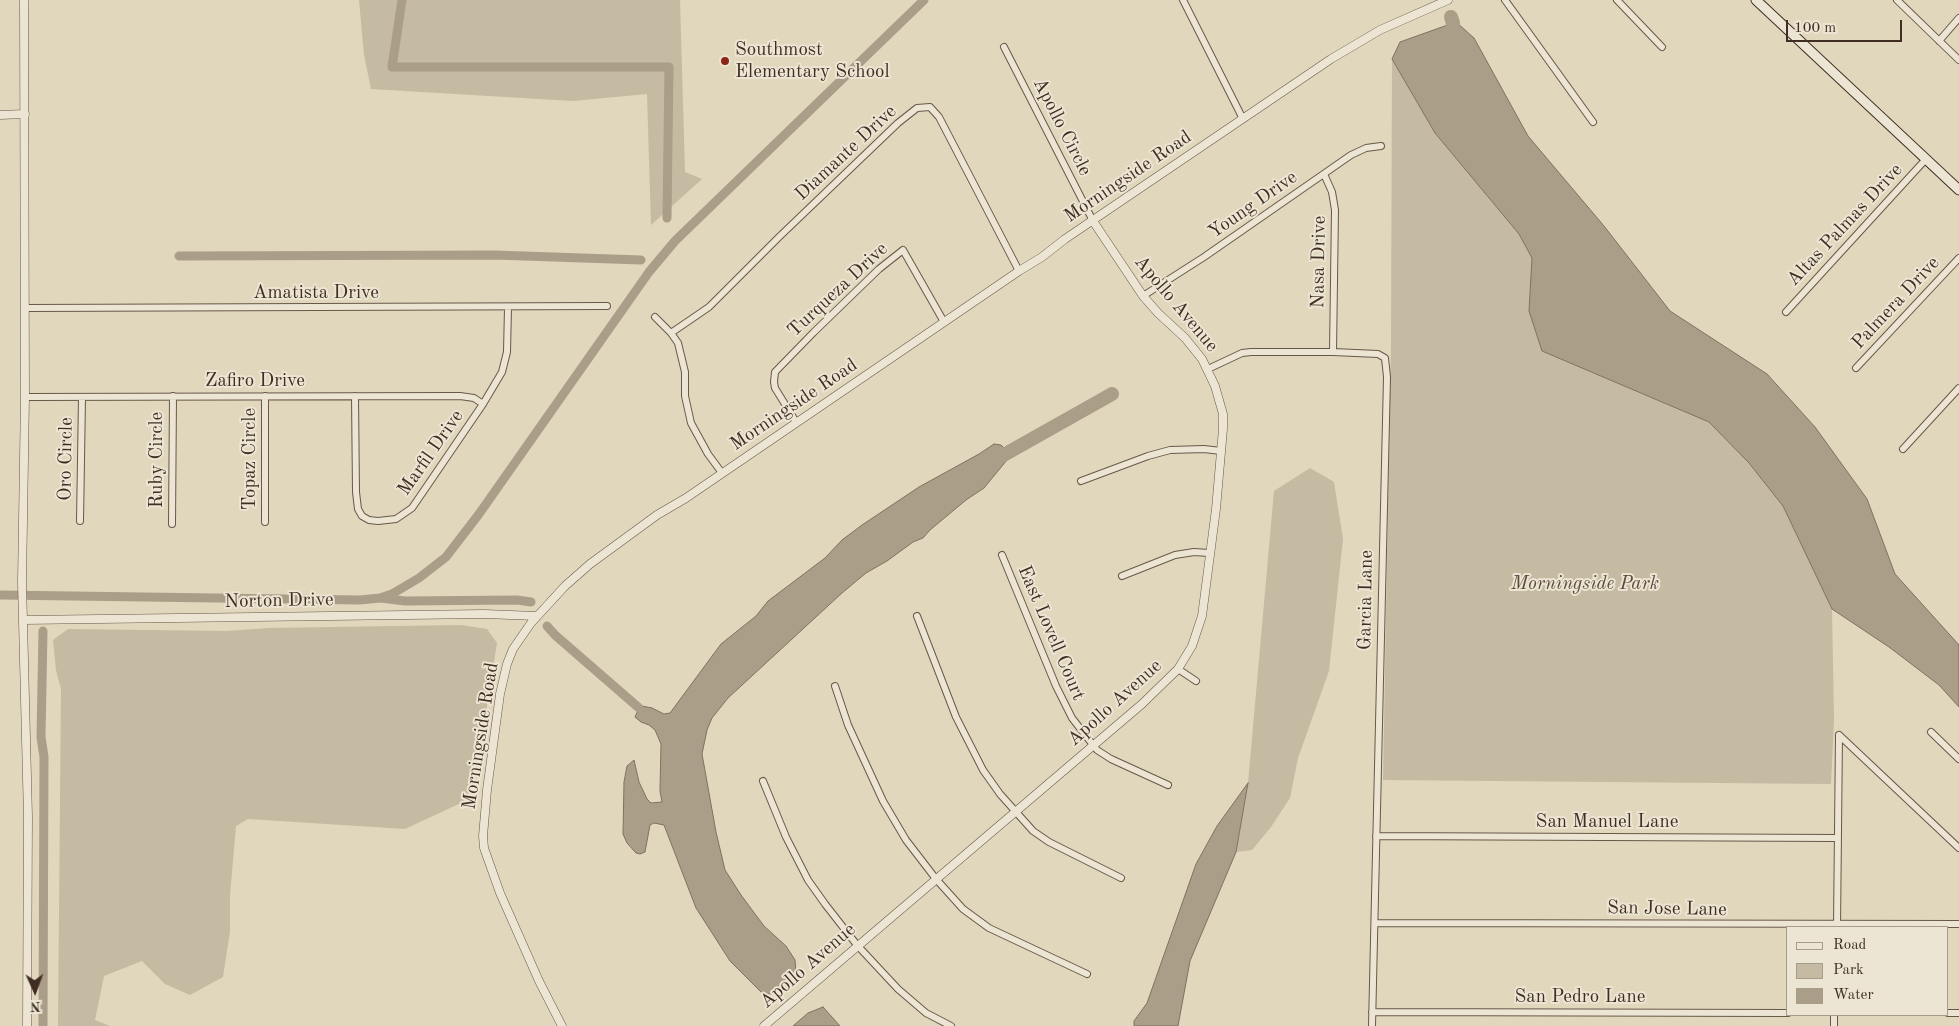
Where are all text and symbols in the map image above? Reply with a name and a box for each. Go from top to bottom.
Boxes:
scale bar [1789,10,1905,42]
text: 100 m [1794,21,1836,36]
place label: Southmost Elementary School [735,39,890,83]
marker: Southmost Elementary School [719,55,731,67]
street label: Apollo Circle [1028,74,1096,180]
street label: Diamante Drive [791,100,901,206]
street label: Morningside Road [1060,126,1196,228]
street label: Altas Palmas Drive [1782,159,1908,291]
street label: Young Drive [1204,166,1302,244]
street label: Nasa Drive [1307,216,1331,308]
street label: Turqueza Drive [783,238,893,342]
street label: Apollo Avenue [1129,251,1223,357]
street label: Palmera Drive [1847,252,1945,354]
street label: Amatista Drive [253,282,379,304]
street label: Morningside Road [726,354,862,456]
street label: Zafiro Drive [205,370,305,392]
street label: Marfil Drive [393,406,469,500]
street label: Topaz Circle [239,408,261,510]
street label: Ruby Circle [146,412,168,508]
street label: Oro Circle [54,417,78,501]
street label: Garcia Lane [1354,550,1378,650]
street label: East Lovell Court [1012,562,1090,704]
park label: Morningside Park [1511,573,1659,595]
street label: Norton Drive [224,589,334,613]
street label: Apollo Avenue [1063,655,1167,751]
street label: Morningside Road [458,661,504,811]
street label: San Manuel Lane [1536,811,1678,833]
street label: San Jose Lane [1607,897,1727,921]
street label: Apollo Avenue [756,918,860,1014]
legend [1786,926,1949,1016]
text: Road [1833,938,1866,953]
text: Park [1833,963,1864,978]
north arrow [10,966,60,1016]
street label: San Pedro Lane [1515,986,1645,1008]
text: Water [1833,988,1874,1003]
text: N [30,999,41,1013]

